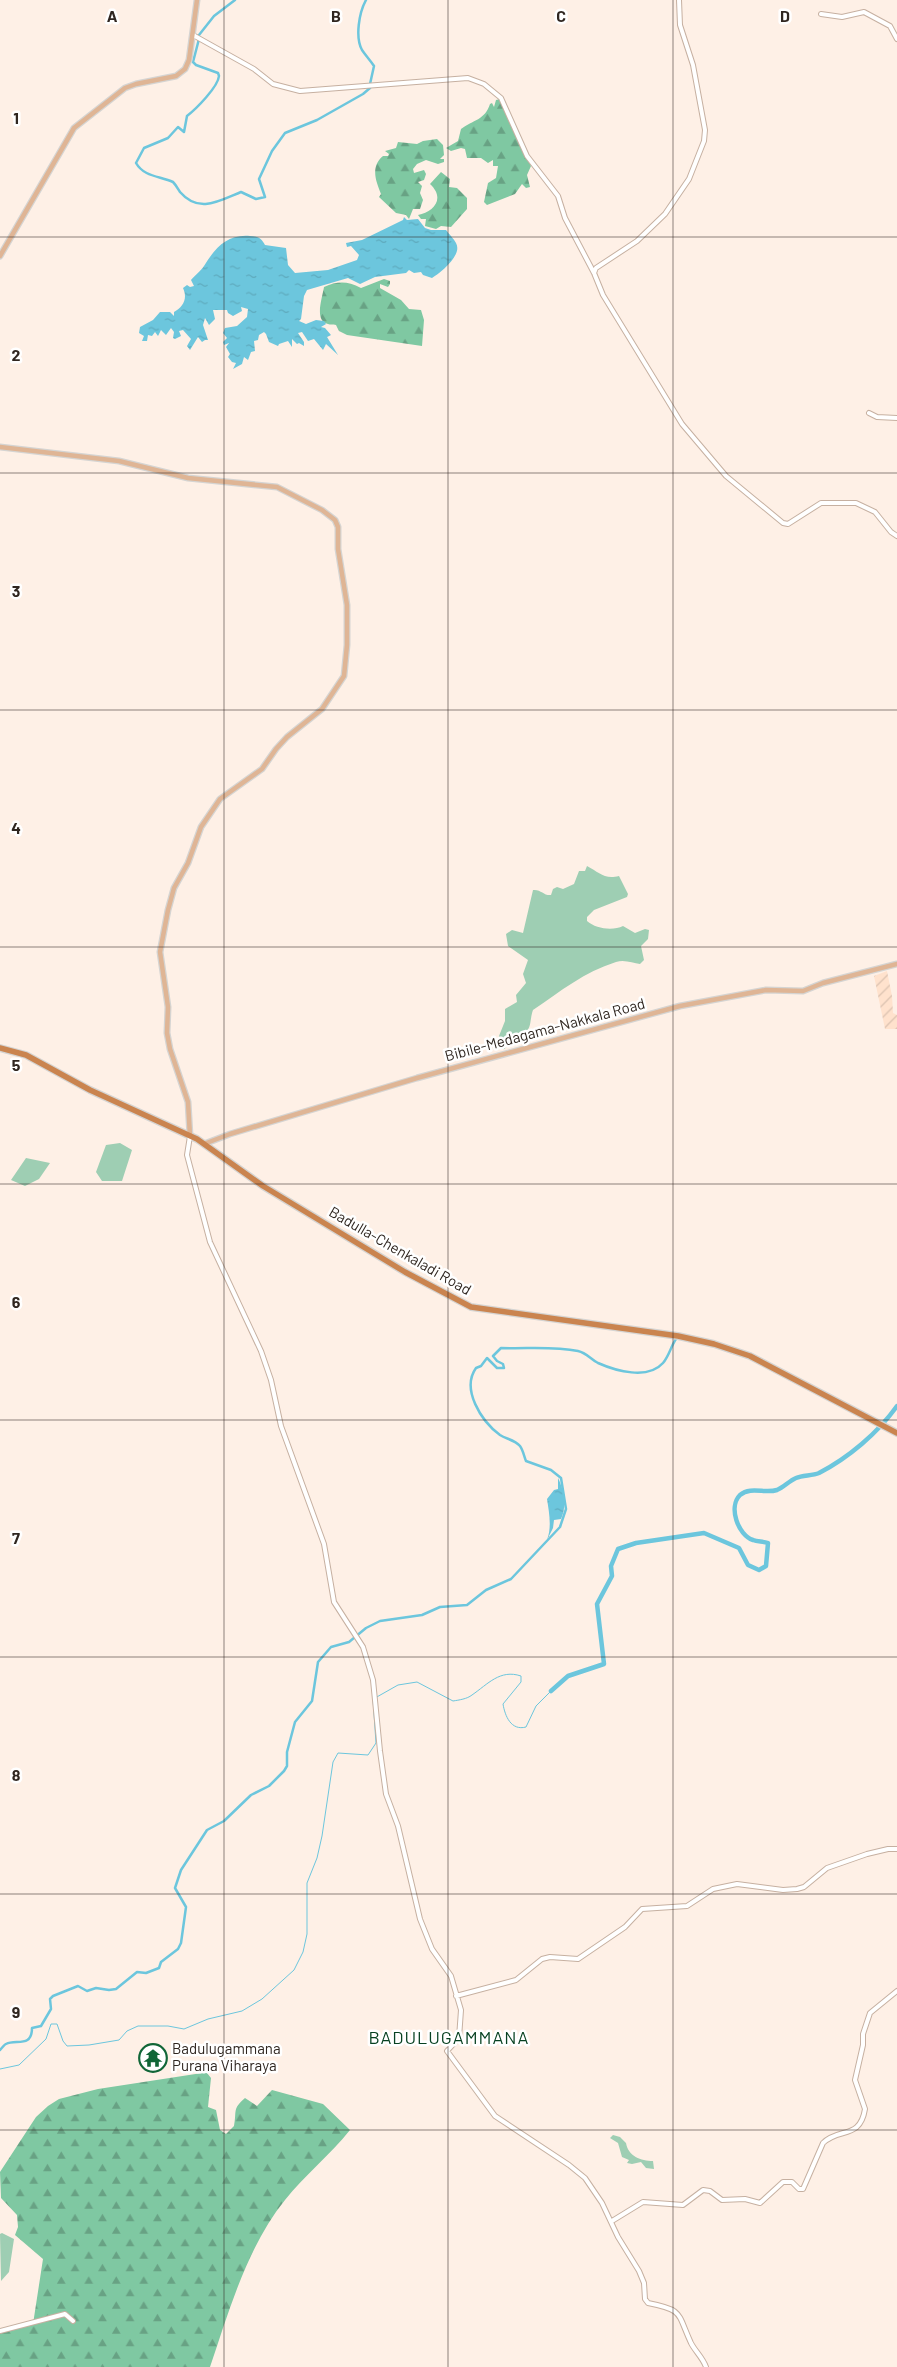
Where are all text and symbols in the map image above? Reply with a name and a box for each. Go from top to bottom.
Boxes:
text: A [107,6,118,25]
text: B [331,6,341,25]
text: C [556,6,566,25]
text: D [780,6,790,25]
text: 1 [13,108,19,127]
text: 2 [12,345,21,364]
text: 3 [12,581,20,600]
text: 4 [11,818,21,837]
street label: Bibile-Medagama-Nakkala Road [443,994,647,1064]
text: 5 [12,1055,21,1074]
street label: Badulla-Chenkaladi Road [326,1202,475,1298]
text: 6 [12,1292,21,1311]
text: 7 [12,1528,20,1547]
text: 8 [12,1765,21,1784]
text: 9 [12,2002,20,2021]
district label: BADULUGAMMANA [369,2026,529,2048]
place label: Badulugammana Purana Viharaya [172,2039,281,2074]
temple icon: Badulugammana Purana Viharaya [138,2043,168,2073]

